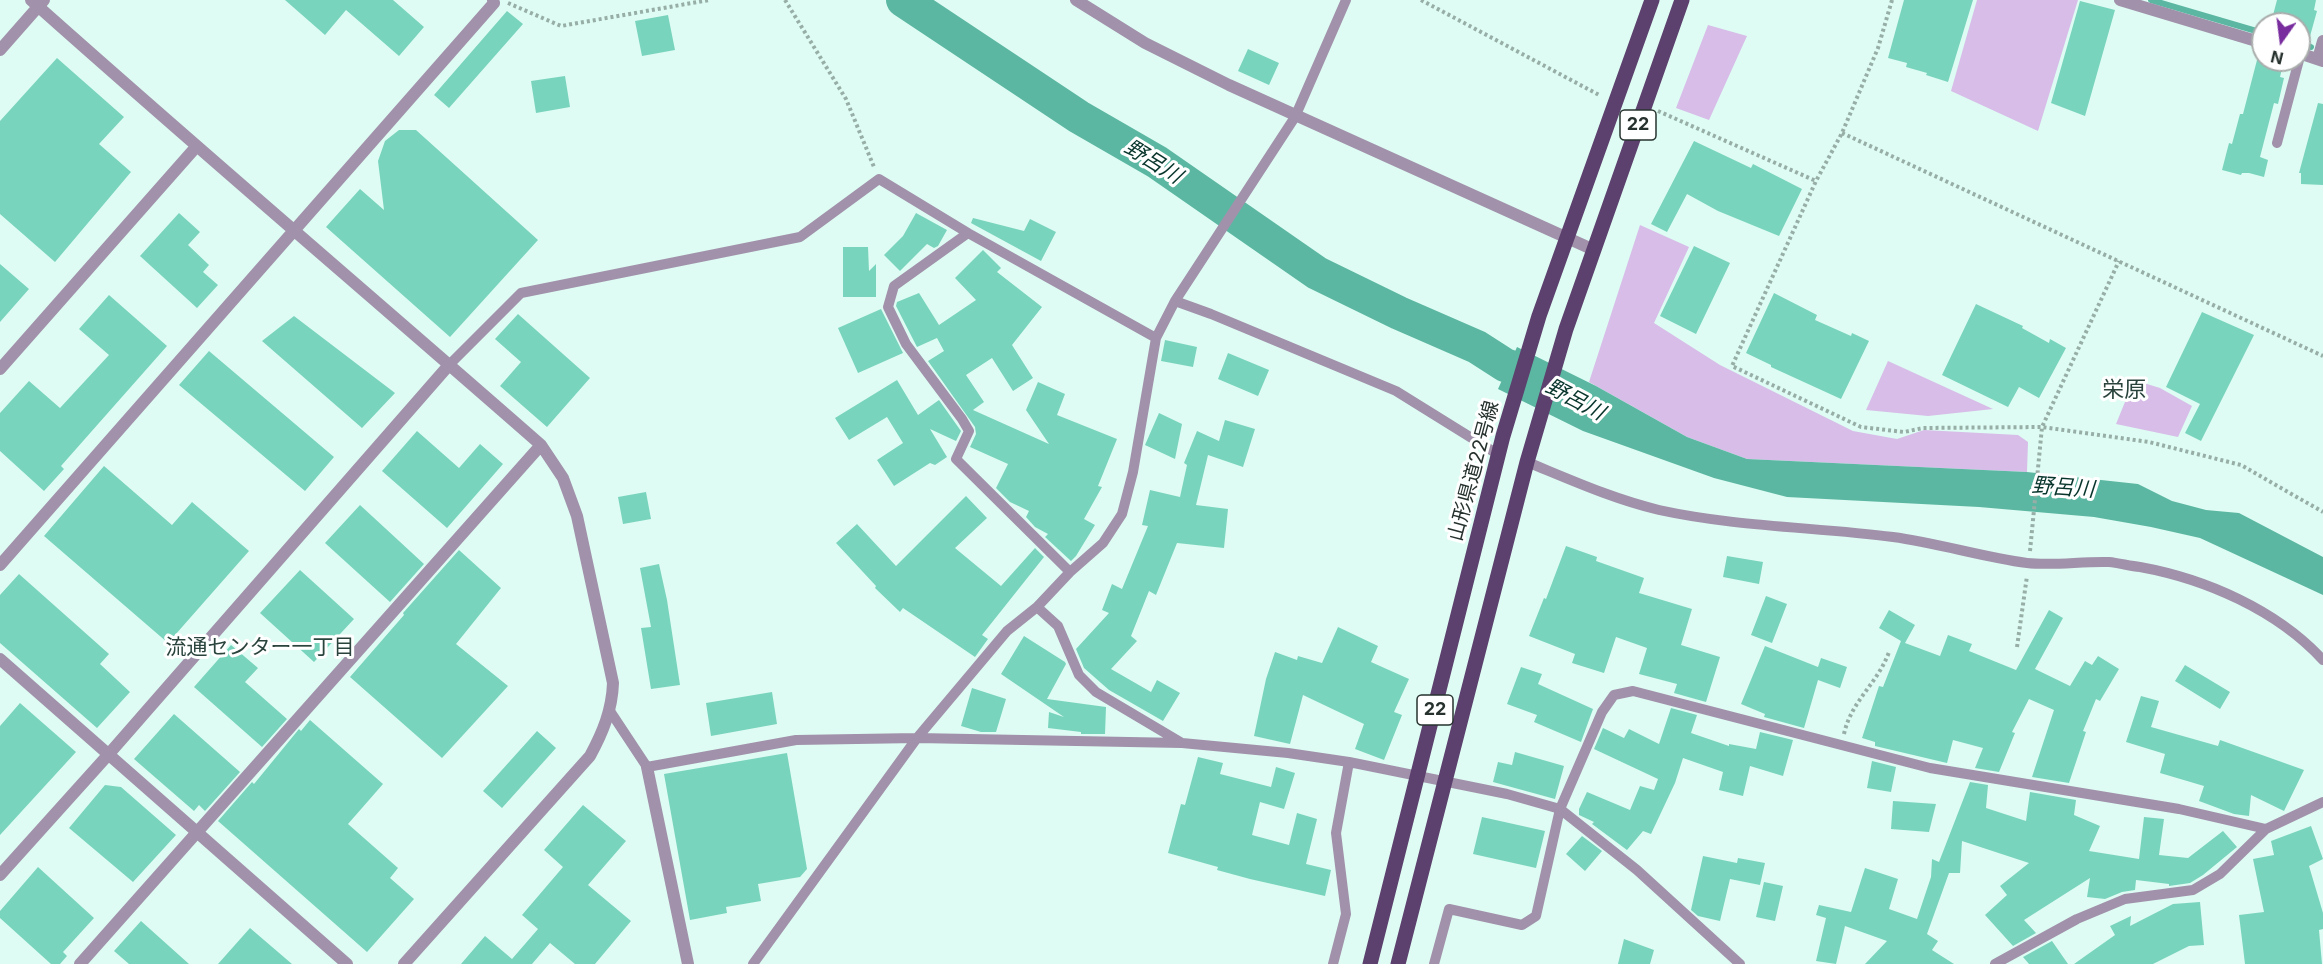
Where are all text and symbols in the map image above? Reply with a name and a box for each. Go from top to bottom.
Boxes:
north arrow [2251,12,2311,72]
text: N [2269,46,2285,69]
road number: 22 [1620,110,1656,140]
water label: 野呂川 [1120,135,1186,189]
water label: 野呂川 [1541,374,1609,426]
district label: 栄原 [2102,377,2146,403]
street label: 山形県道22号線 [1444,398,1504,544]
water label: 野呂川 [2031,473,2095,503]
district label: 流通センター一丁目 [166,635,354,661]
road number: 22 [1417,695,1453,725]

